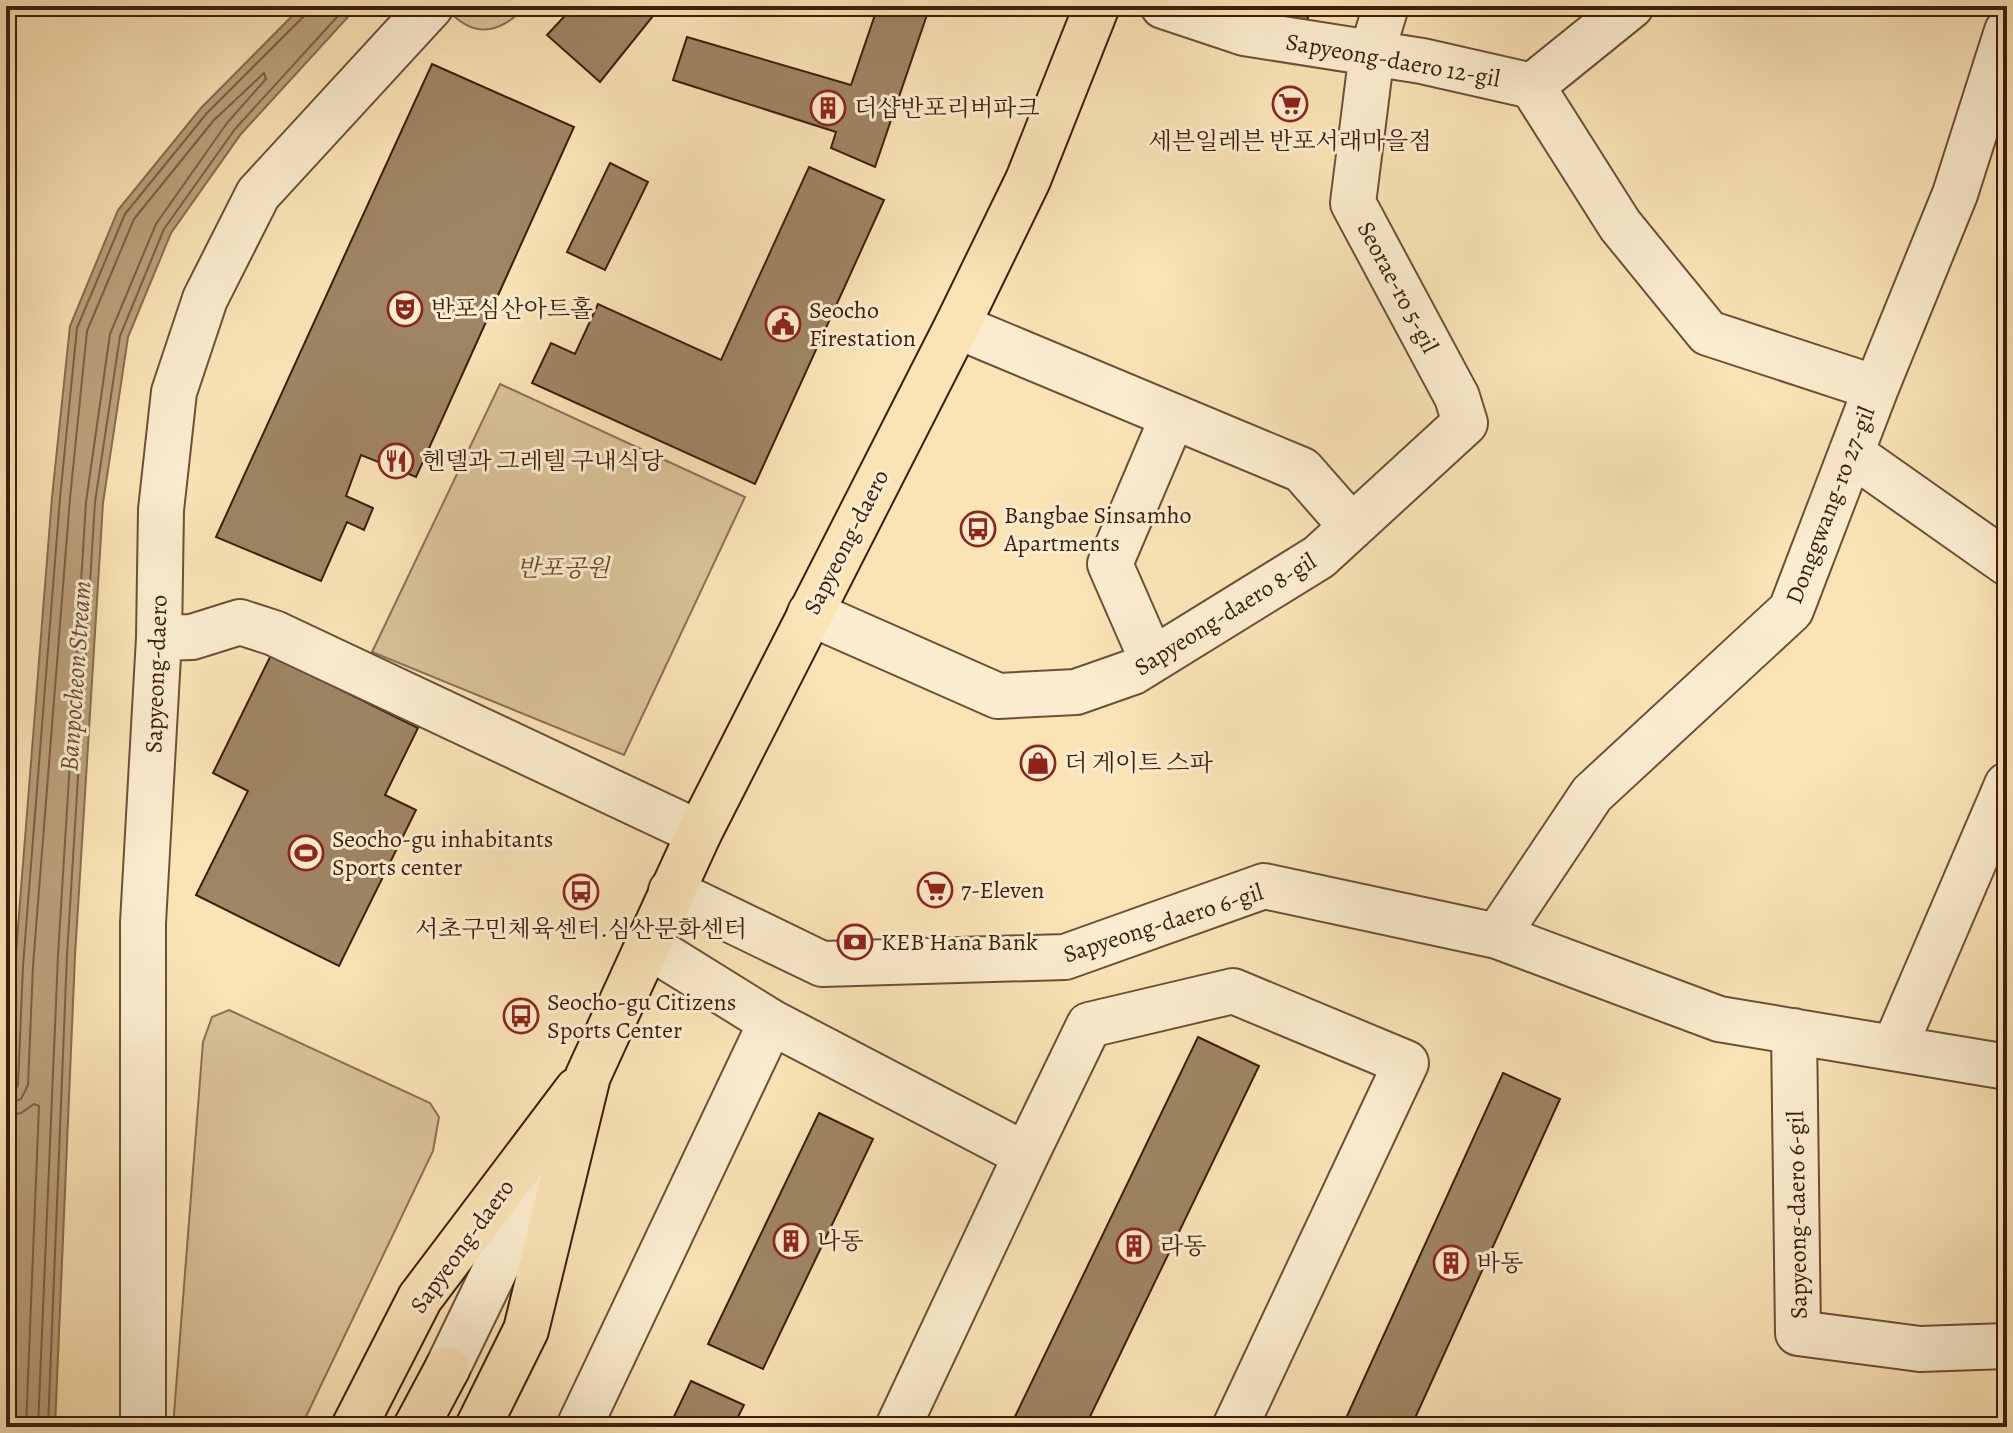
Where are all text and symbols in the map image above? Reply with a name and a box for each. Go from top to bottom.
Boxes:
street label: Sapyeong-daero 12-gil [1283,25,1503,95]
supermarket icon: 세븐일레븐 반포서래마을점 [1271,85,1309,123]
building icon: 더샵반포리버파크 [809,89,847,127]
place label: 더샵반포리버파크 [854,92,1039,124]
place label: 세븐일레븐 반포서래마을점 [1149,125,1431,157]
street label: Seorae-ro 5-gil [1350,216,1446,359]
theatre icon: 반포심산아트홀 [386,290,424,328]
place label: 반포심산아트홀 [431,293,593,325]
place label: Seocho Firestation [809,294,916,354]
public building icon: Seocho Firestation [764,305,802,343]
street label: Donggwang-ro 27-gil [1778,402,1882,608]
restaurant icon: 헨델과 그레텔 구내식당 [377,442,415,480]
place label: 헨델과 그레텔 구내식당 [422,445,664,477]
street label: Sapyeong-daero [796,464,896,620]
place label: Bangbae Sinsamho Apartments [1003,499,1192,559]
bus stop icon: Bangbae Sinsamho Apartments [959,510,997,548]
street label: Sapyeong-daero 8-gil [1128,545,1322,683]
park label: 반포공원 [517,552,611,584]
water label: Banpocheon Stream [51,580,100,772]
street label: Sapyeong-daero [137,594,175,754]
shop icon: 더 게이트 스파 [1019,744,1057,782]
place label: 더 게이트 스파 [1064,747,1213,779]
place label: Seocho-gu inhabitants Sports center [332,823,553,883]
sports icon: Seocho-gu inhabitants Sports center [287,834,325,872]
supermarket icon: 7-Eleven [916,871,954,909]
bus stop icon: 서초구민체육센터.심산문화센터 [562,873,600,911]
place label: 7-Eleven [961,874,1044,906]
street label: Sapyeong-daero 6-gil [1059,876,1267,970]
place label: 서초구민체육센터.심산문화센터 [415,913,747,945]
bank icon: KEB Hana Bank [836,923,874,961]
place label: KEB Hana Bank [881,926,1038,958]
place label: Seocho-gu Citizens Sports Center [547,986,736,1046]
bus stop icon: Seocho-gu Citizens Sports Center [502,997,540,1035]
street label: Sapyeong-daero 6-gil [1779,1110,1815,1319]
street label: Sapyeong-daero [402,1172,522,1320]
building icon: 나동 [772,1222,810,1260]
place label: 나동 [817,1225,863,1257]
building icon: 라동 [1115,1227,1153,1265]
place label: 라동 [1160,1230,1206,1262]
building icon: 바동 [1432,1244,1470,1282]
place label: 바동 [1477,1247,1523,1279]

